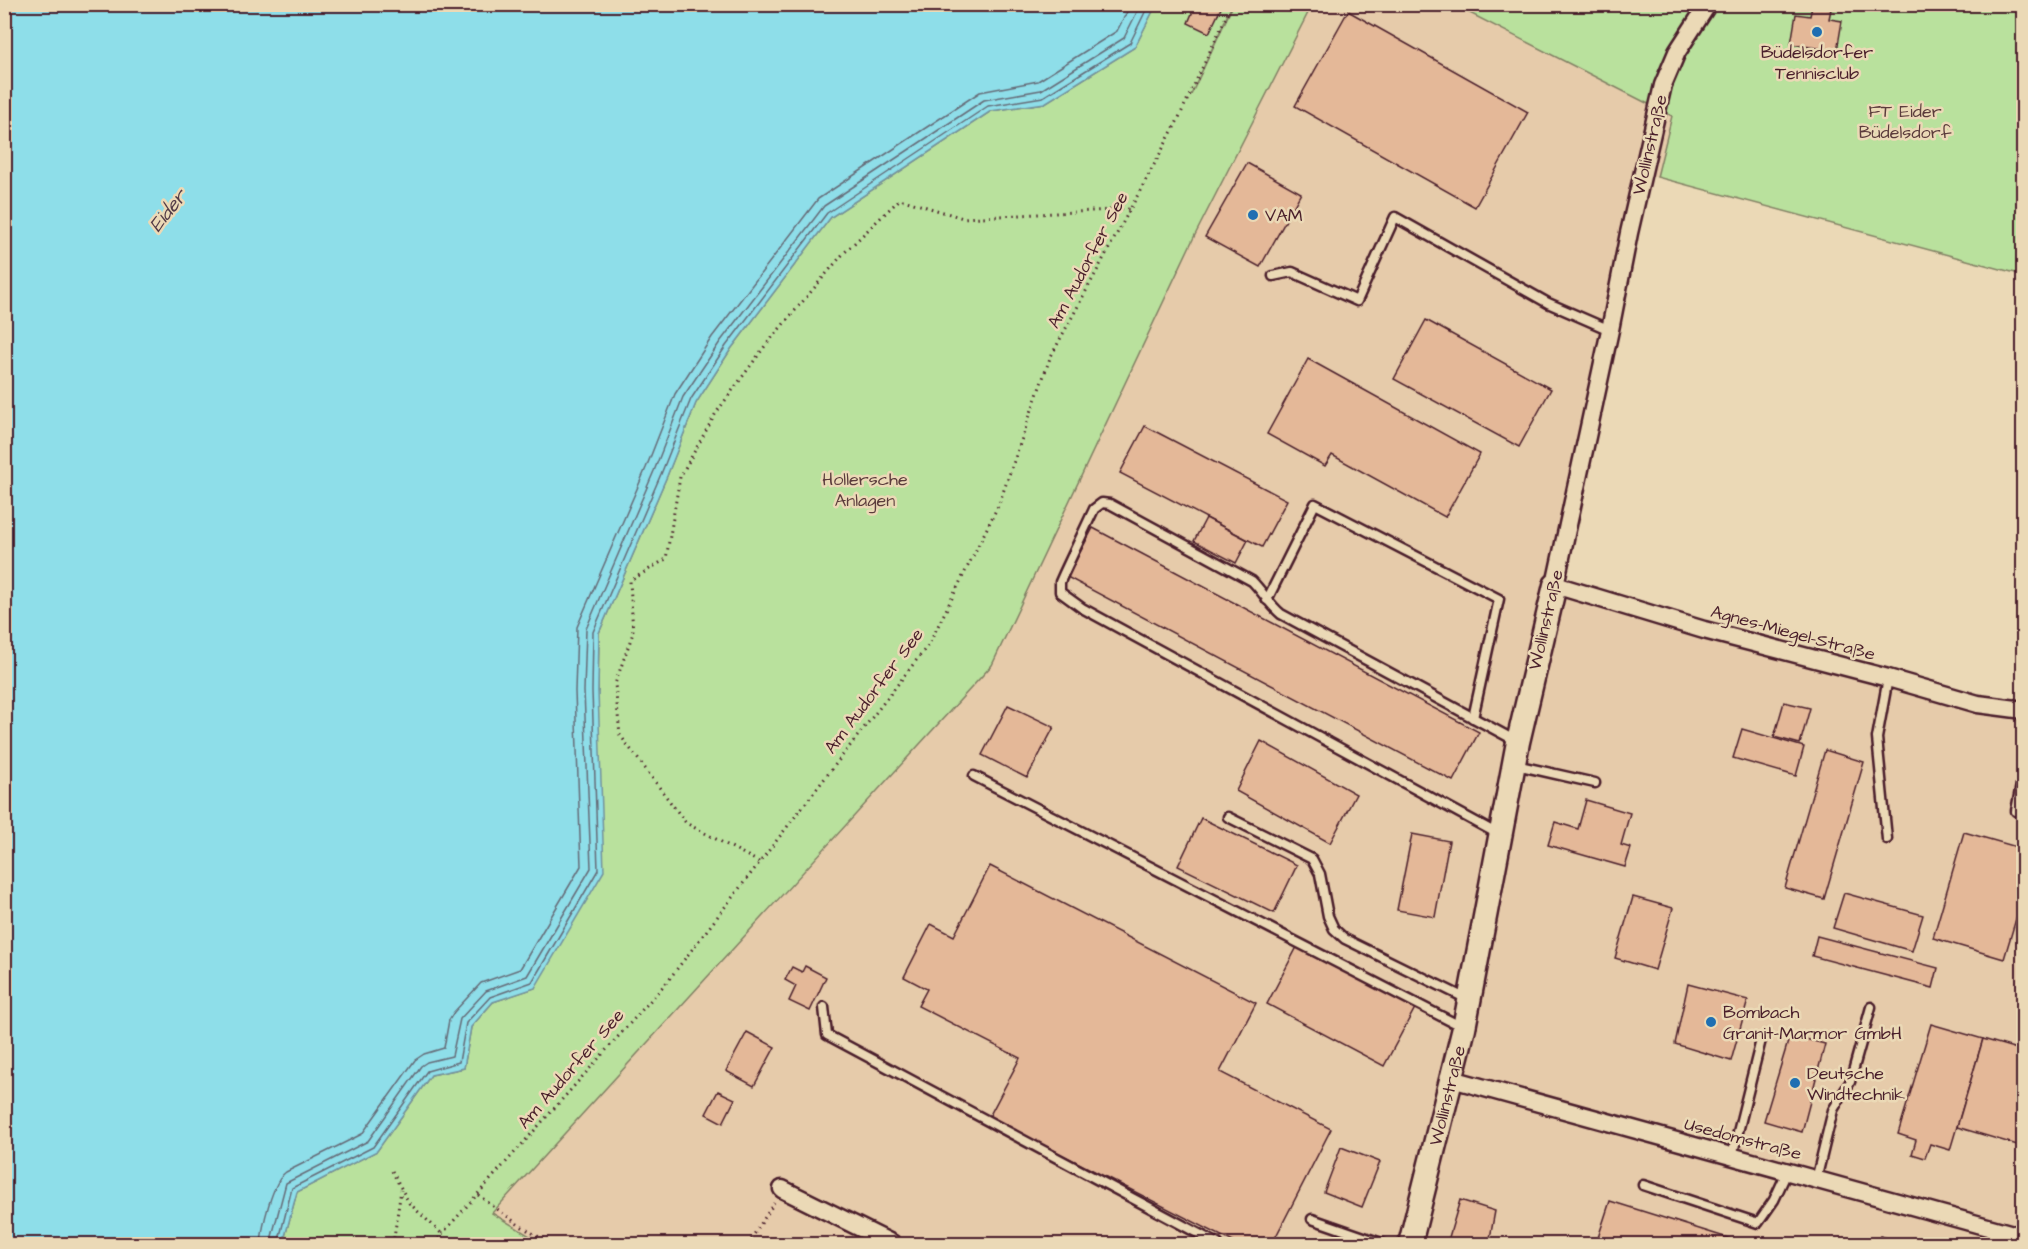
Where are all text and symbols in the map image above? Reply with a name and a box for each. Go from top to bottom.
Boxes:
marker: Büdelsdorfer Tennisclub [1810,25,1824,39]
place label: Büdelsdorfer Tennisclub [1761,40,1873,86]
street label: Wollinstraße [1626,92,1674,198]
park label: FT Eider Büdelsdorf [1859,99,1952,145]
water label: Eider [142,182,195,238]
street label: Am Audorfer See [1041,187,1135,333]
place label: VAM [1265,203,1303,228]
marker: VAM [1246,208,1260,222]
park label: Hollersche Anlagen [822,467,908,514]
street label: Wollinstraße [1522,567,1570,673]
street label: Agnes-Miegel-Straße [1708,599,1878,668]
street label: Am Audorfer See [818,623,930,759]
place label: Bombach Granit-Marmor GmbH [1723,1000,1902,1046]
street label: Am Audorfer See [512,1004,630,1134]
marker: Bombach Granit-Marmor GmbH [1704,1015,1718,1029]
street label: Wollinstraße [1423,1043,1472,1148]
place label: Deutsche Windtechnik [1807,1061,1905,1107]
marker: Deutsche Windtechnik [1788,1076,1802,1090]
street label: Usedomstraße [1682,1111,1805,1167]

